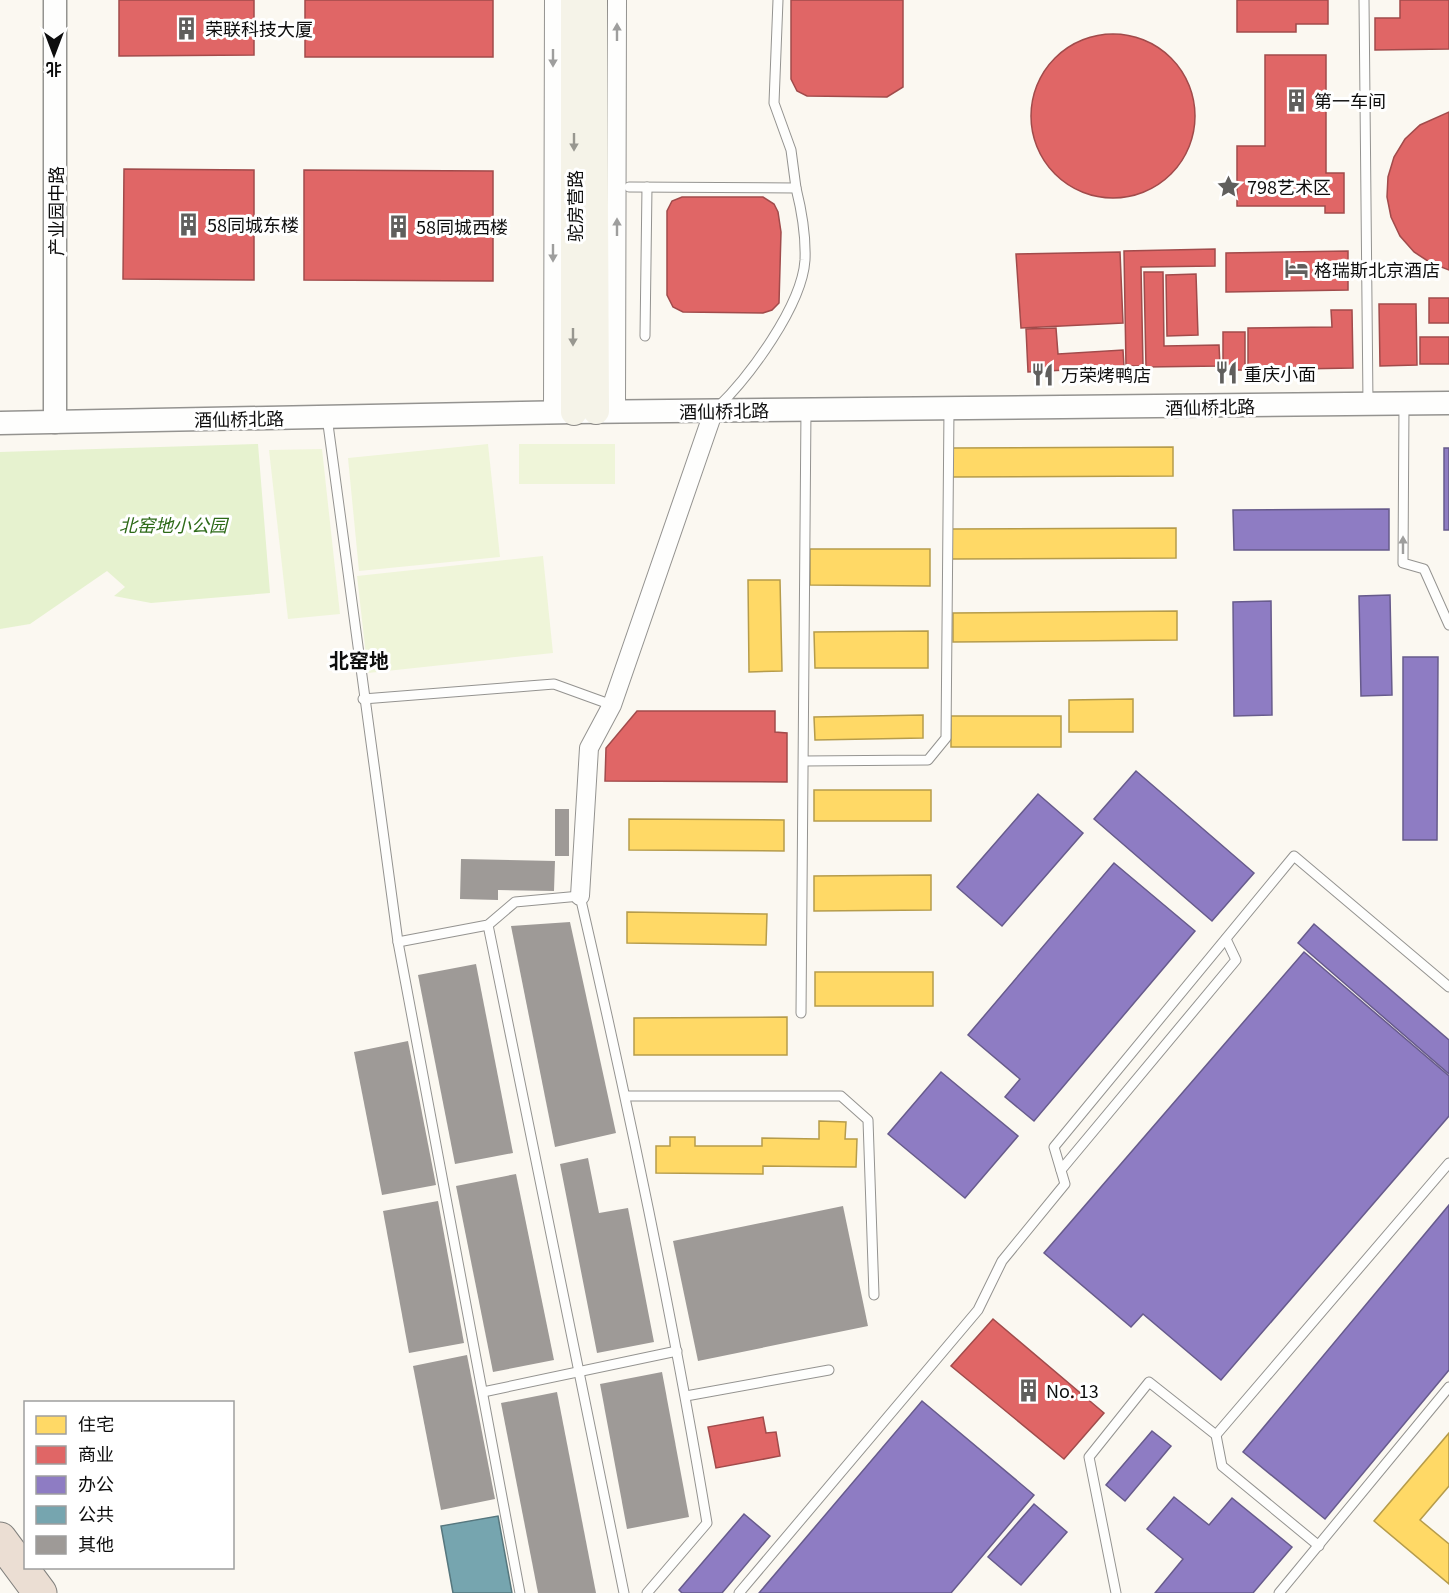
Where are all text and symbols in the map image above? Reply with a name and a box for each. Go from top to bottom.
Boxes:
building icon: 荣联科技大厦 [174,15,200,41]
place label: 荣联科技大厦 [205,15,313,41]
one-way arrow [612,22,622,41]
north arrow [24,24,84,84]
one-way arrow [548,49,558,68]
text: 北 [46,58,62,82]
building icon: 第一车间 [1283,87,1309,113]
place label: 第一车间 [1314,87,1386,113]
one-way arrow [569,133,579,152]
street label: 产业园中路 [42,166,68,256]
street label: 驼房营路 [561,170,587,242]
place icon: 798艺术区 [1216,173,1242,199]
place label: 798艺术区 [1247,173,1331,199]
building icon: 58同城东楼 [176,211,202,237]
place label: 58同城东楼 [207,211,299,237]
building icon: 58同城西楼 [385,213,411,239]
place label: 58同城西楼 [416,213,508,239]
one-way arrow [612,217,622,236]
one-way arrow [548,244,558,263]
hotel icon: 格瑞斯北京酒店 [1283,256,1309,282]
place label: 格瑞斯北京酒店 [1314,256,1440,282]
one-way arrow [568,328,578,347]
restaurant icon: 重庆小面 [1213,360,1239,386]
place label: 重庆小面 [1244,360,1316,386]
restaurant icon: 万荣烤鸭店 [1030,361,1056,387]
place label: 万荣烤鸭店 [1061,361,1151,387]
street label: 酒仙桥北路 [1165,392,1255,420]
street label: 酒仙桥北路 [679,396,769,424]
street label: 酒仙桥北路 [194,404,284,432]
park label: 北窑地小公园 [119,511,230,537]
one-way arrow [1398,536,1408,555]
district label: 北窑地 [329,645,389,674]
building icon: No. 13 [1015,1377,1041,1403]
place label: No. 13 [1046,1377,1099,1403]
legend [24,1401,234,1569]
text: 住宅 [78,1410,114,1436]
text: 商业 [78,1440,114,1466]
text: 办公 [78,1470,114,1496]
text: 公共 [78,1500,114,1526]
text: 其他 [78,1530,114,1556]

